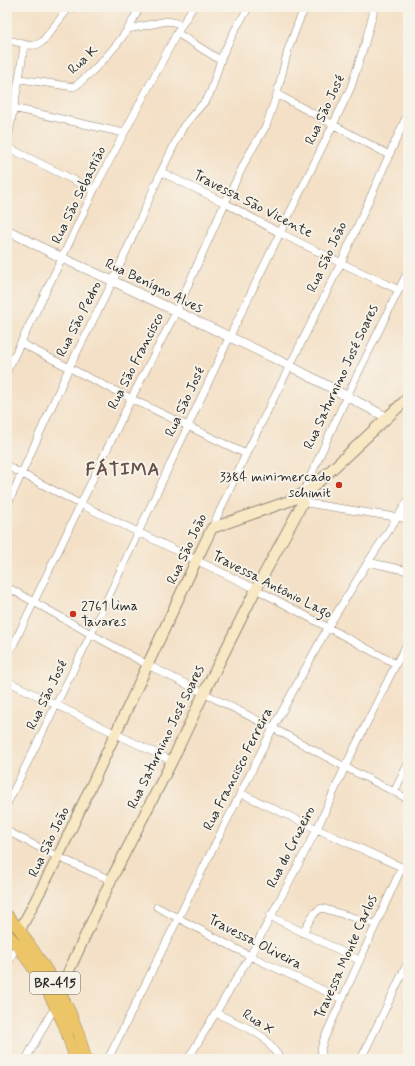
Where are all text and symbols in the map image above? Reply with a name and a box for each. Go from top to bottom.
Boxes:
street label: Rua K [64,41,102,79]
street label: Rua São José [301,72,349,148]
street label: Rua São Sebastião [48,143,110,247]
street label: Travessa São Vicente [190,166,316,242]
street label: Rua São João [303,219,351,295]
street label: Rua Benígno Alves [102,254,206,318]
street label: Rua São Pedro [52,278,106,360]
street label: Rua Saturnino José Soares [299,301,383,452]
street label: Rua São Francisco [104,309,168,413]
street label: Rua São José [161,364,209,440]
district label: FÁTIMA [86,458,160,482]
place label: 3384 minimercado schimit [220,468,331,502]
marker: 3384 minimercado schimit [334,480,344,490]
street label: Rua São João [163,511,211,587]
street label: Travessa Antônio Lago [208,547,335,625]
place label: 2761 lima Tavares [81,597,138,631]
marker: 2761 lima Tavares [68,609,78,619]
street label: Rua São José [22,657,72,733]
street label: Rua Saturnino José Soares [123,662,209,812]
street label: Rua Francisco Ferreira [199,704,277,834]
street label: Rua do Cruzeiro [263,803,319,891]
street label: Rua São João [24,804,74,880]
street label: Travessa Monte Carlos [311,892,382,1022]
street label: Travessa Oliveira [205,911,305,973]
road number: BR-415 [30,972,80,994]
street label: Rua X [239,1005,277,1039]

